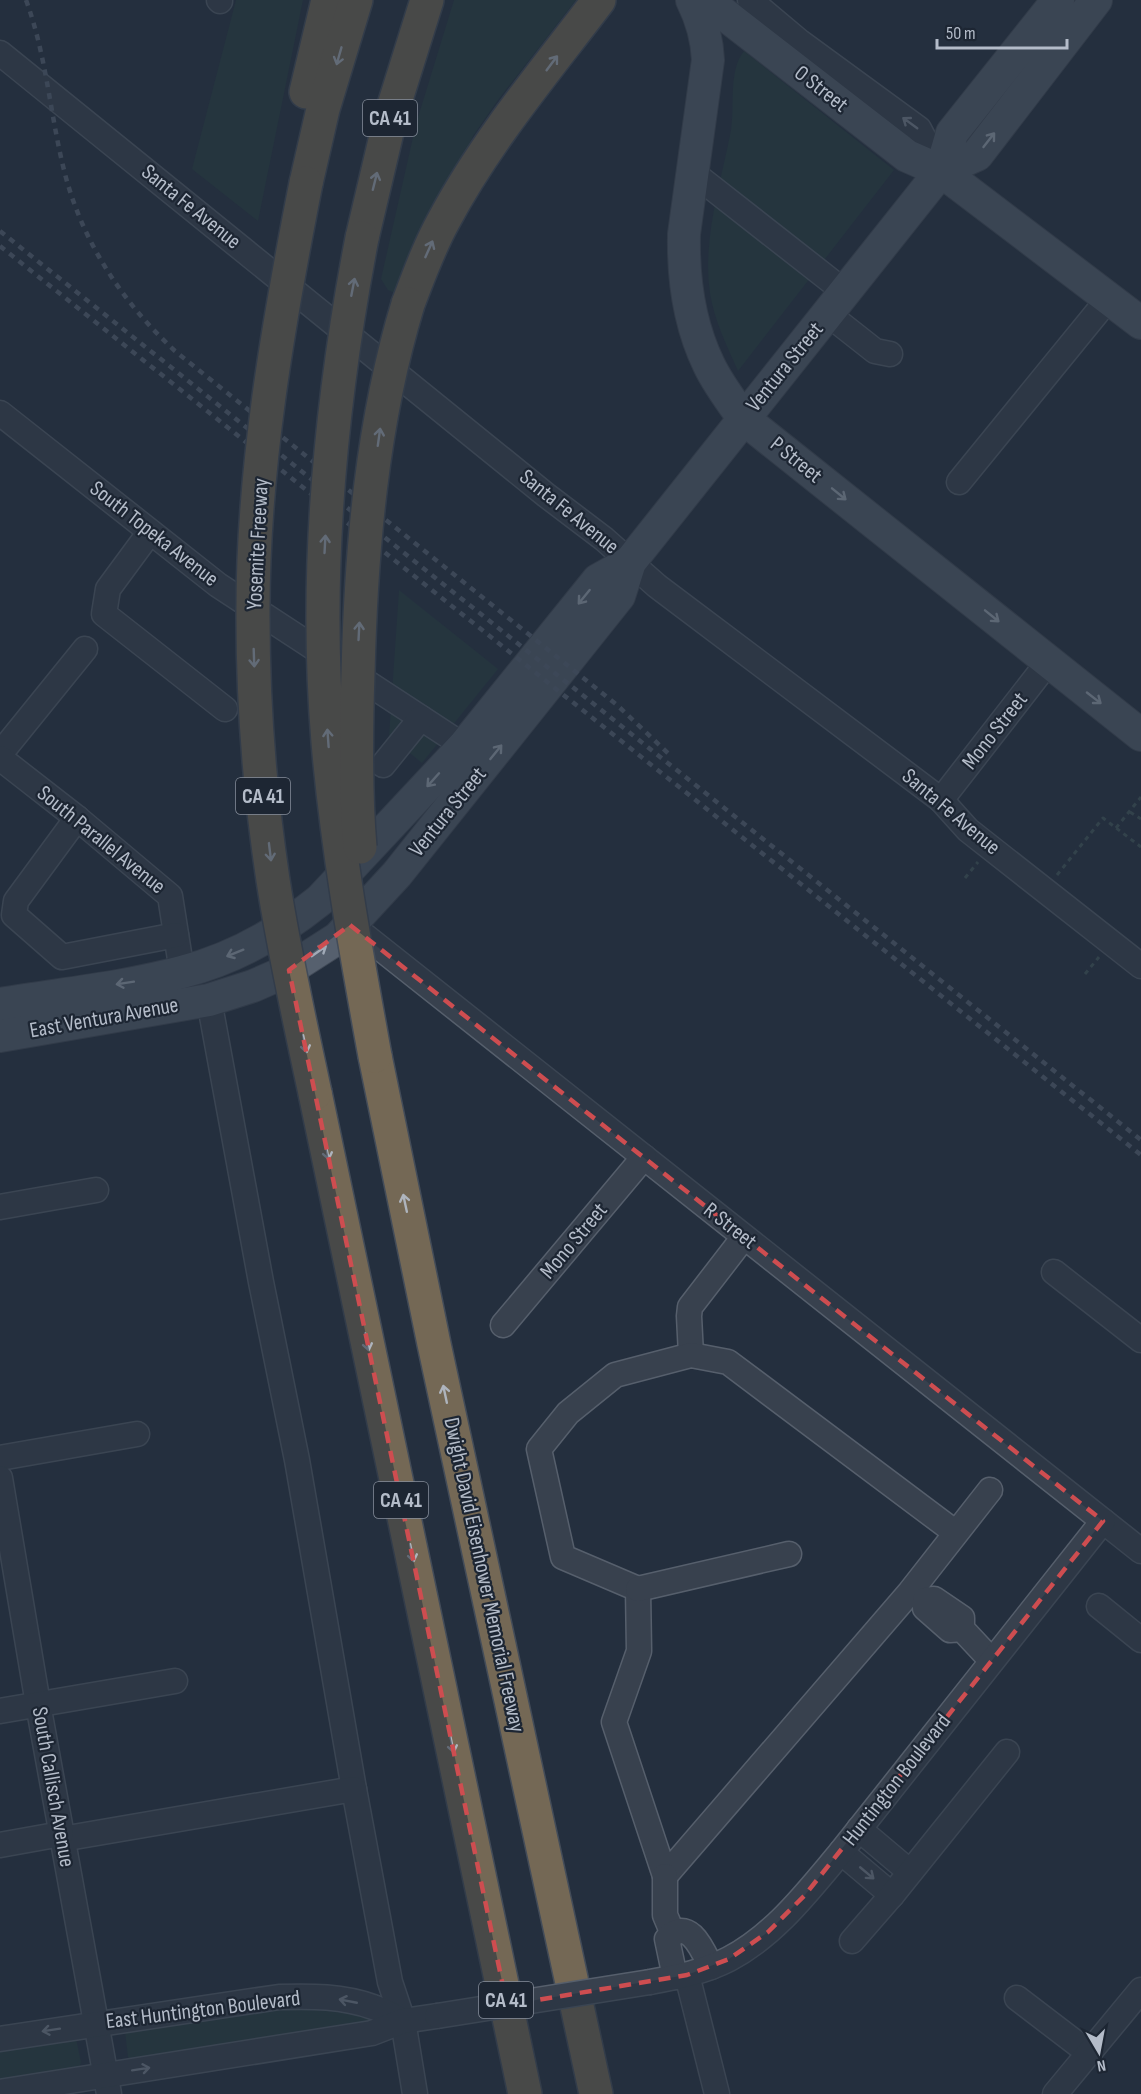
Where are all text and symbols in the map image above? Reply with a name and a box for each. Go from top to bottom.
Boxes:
scale bar [937,12,1068,50]
text: 50 m [946,23,976,44]
one-way arrow [333,46,344,65]
one-way arrow [545,56,558,72]
street label: O Street [789,60,853,119]
road number: CA 41 [363,100,417,136]
one-way arrow [902,117,918,129]
one-way arrow [982,132,995,148]
street label: Santa Fe Avenue [136,159,246,255]
one-way arrow [369,171,381,190]
one-way arrow [424,241,436,259]
one-way arrow [348,278,359,298]
street label: Ventura Street [741,316,830,417]
one-way arrow [373,427,384,447]
street label: P Street [764,431,828,489]
street label: Santa Fe Avenue [514,464,624,560]
street label: South Topeka Avenue [84,475,224,593]
street label: Yosemite Freeway [241,477,275,611]
one-way arrow [831,488,847,501]
one-way arrow [319,534,330,554]
one-way arrow [578,589,591,605]
one-way arrow [983,609,999,622]
one-way arrow [354,621,365,641]
one-way arrow [248,648,259,668]
street label: Mono Street [956,687,1034,775]
one-way arrow [1086,691,1102,704]
one-way arrow [322,729,333,749]
one-way arrow [490,744,503,760]
street label: Ventura Street [404,761,493,862]
street label: Santa Fe Avenue [896,763,1006,861]
one-way arrow [426,772,440,787]
road number: CA 41 [236,778,290,814]
street label: South Parallel Avenue [31,780,171,900]
one-way arrow [264,842,275,862]
one-way arrow [311,945,327,957]
one-way arrow [226,948,244,959]
one-way arrow [116,978,135,989]
street label: East Ventura Avenue [28,992,180,1044]
one-way arrow [299,1034,311,1053]
one-way arrow [322,1140,333,1160]
one-way arrow [399,1194,410,1214]
street label: Mono Street [535,1197,614,1284]
street label: R Street [698,1197,762,1255]
one-way arrow [362,1332,374,1351]
one-way arrow [438,1385,450,1404]
street label: Dwight David Eisenhower Memorial Freeway [437,1415,531,1735]
road number: CA 41 [374,1482,428,1518]
one-way arrow [407,1543,418,1562]
street label: South Callisch Avenue [26,1705,80,1869]
street label: Huntington Boulevard [837,1709,957,1851]
one-way arrow [447,1734,459,1753]
one-way arrow [859,1867,875,1880]
road number: CA 41 [479,1982,533,2018]
street label: East Huntington Boulevard [104,1985,302,2035]
one-way arrow [339,1995,358,2006]
north arrow [1069,2022,1129,2082]
one-way arrow [42,2025,61,2036]
text: N [1095,2055,1107,2075]
one-way arrow [130,2063,150,2074]

